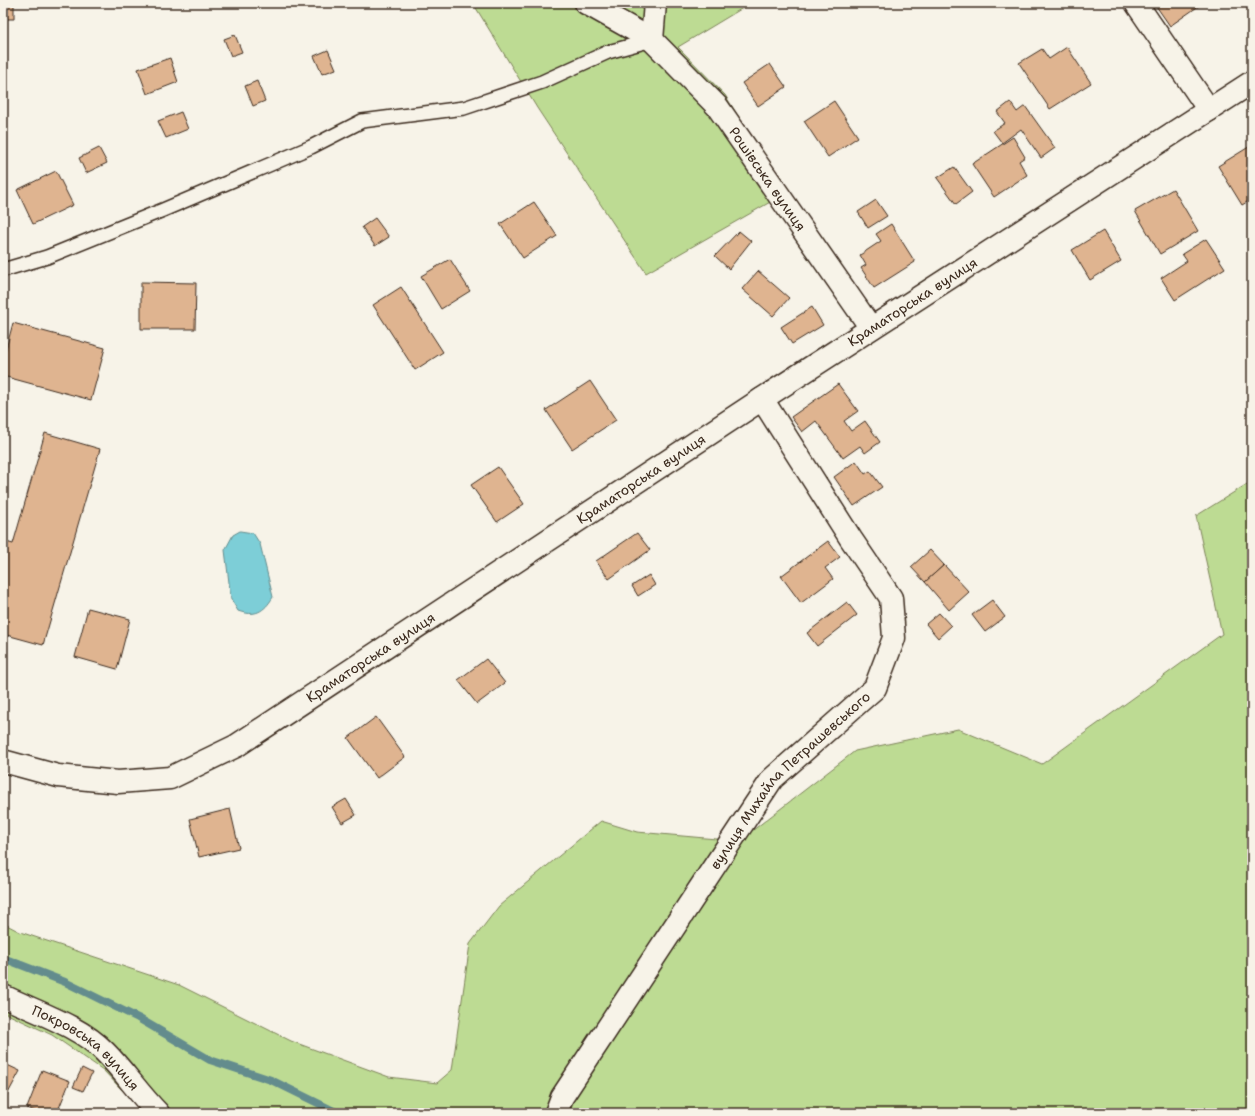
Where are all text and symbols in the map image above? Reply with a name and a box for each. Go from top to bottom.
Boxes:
street label: Рошівська вулиця [725,123,810,235]
street label: Краматорська вулиця [844,253,981,350]
street label: Краматорська вулиця [573,430,709,528]
street label: Краматорська вулиця [303,608,438,706]
street label: вулиця Михайла Петрашевського [706,688,874,873]
street label: Покровська вулиця [29,1001,143,1094]

